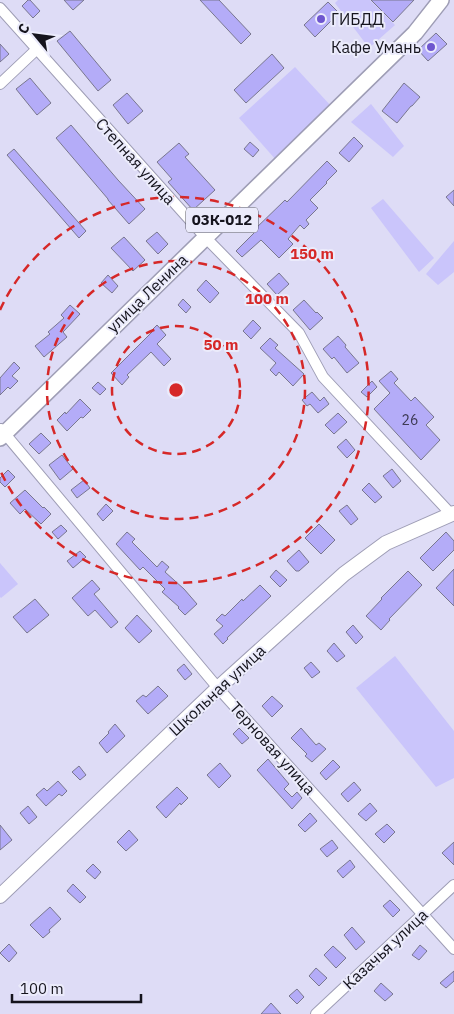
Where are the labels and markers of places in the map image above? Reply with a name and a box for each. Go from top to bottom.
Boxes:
place label: ГИБДД [331,9,384,29]
marker: ГИБДД [315,13,327,25]
place label: Кафе Умань [331,37,421,57]
marker: Кафе Умань [425,41,437,53]
centre of rings [167,381,185,399]

